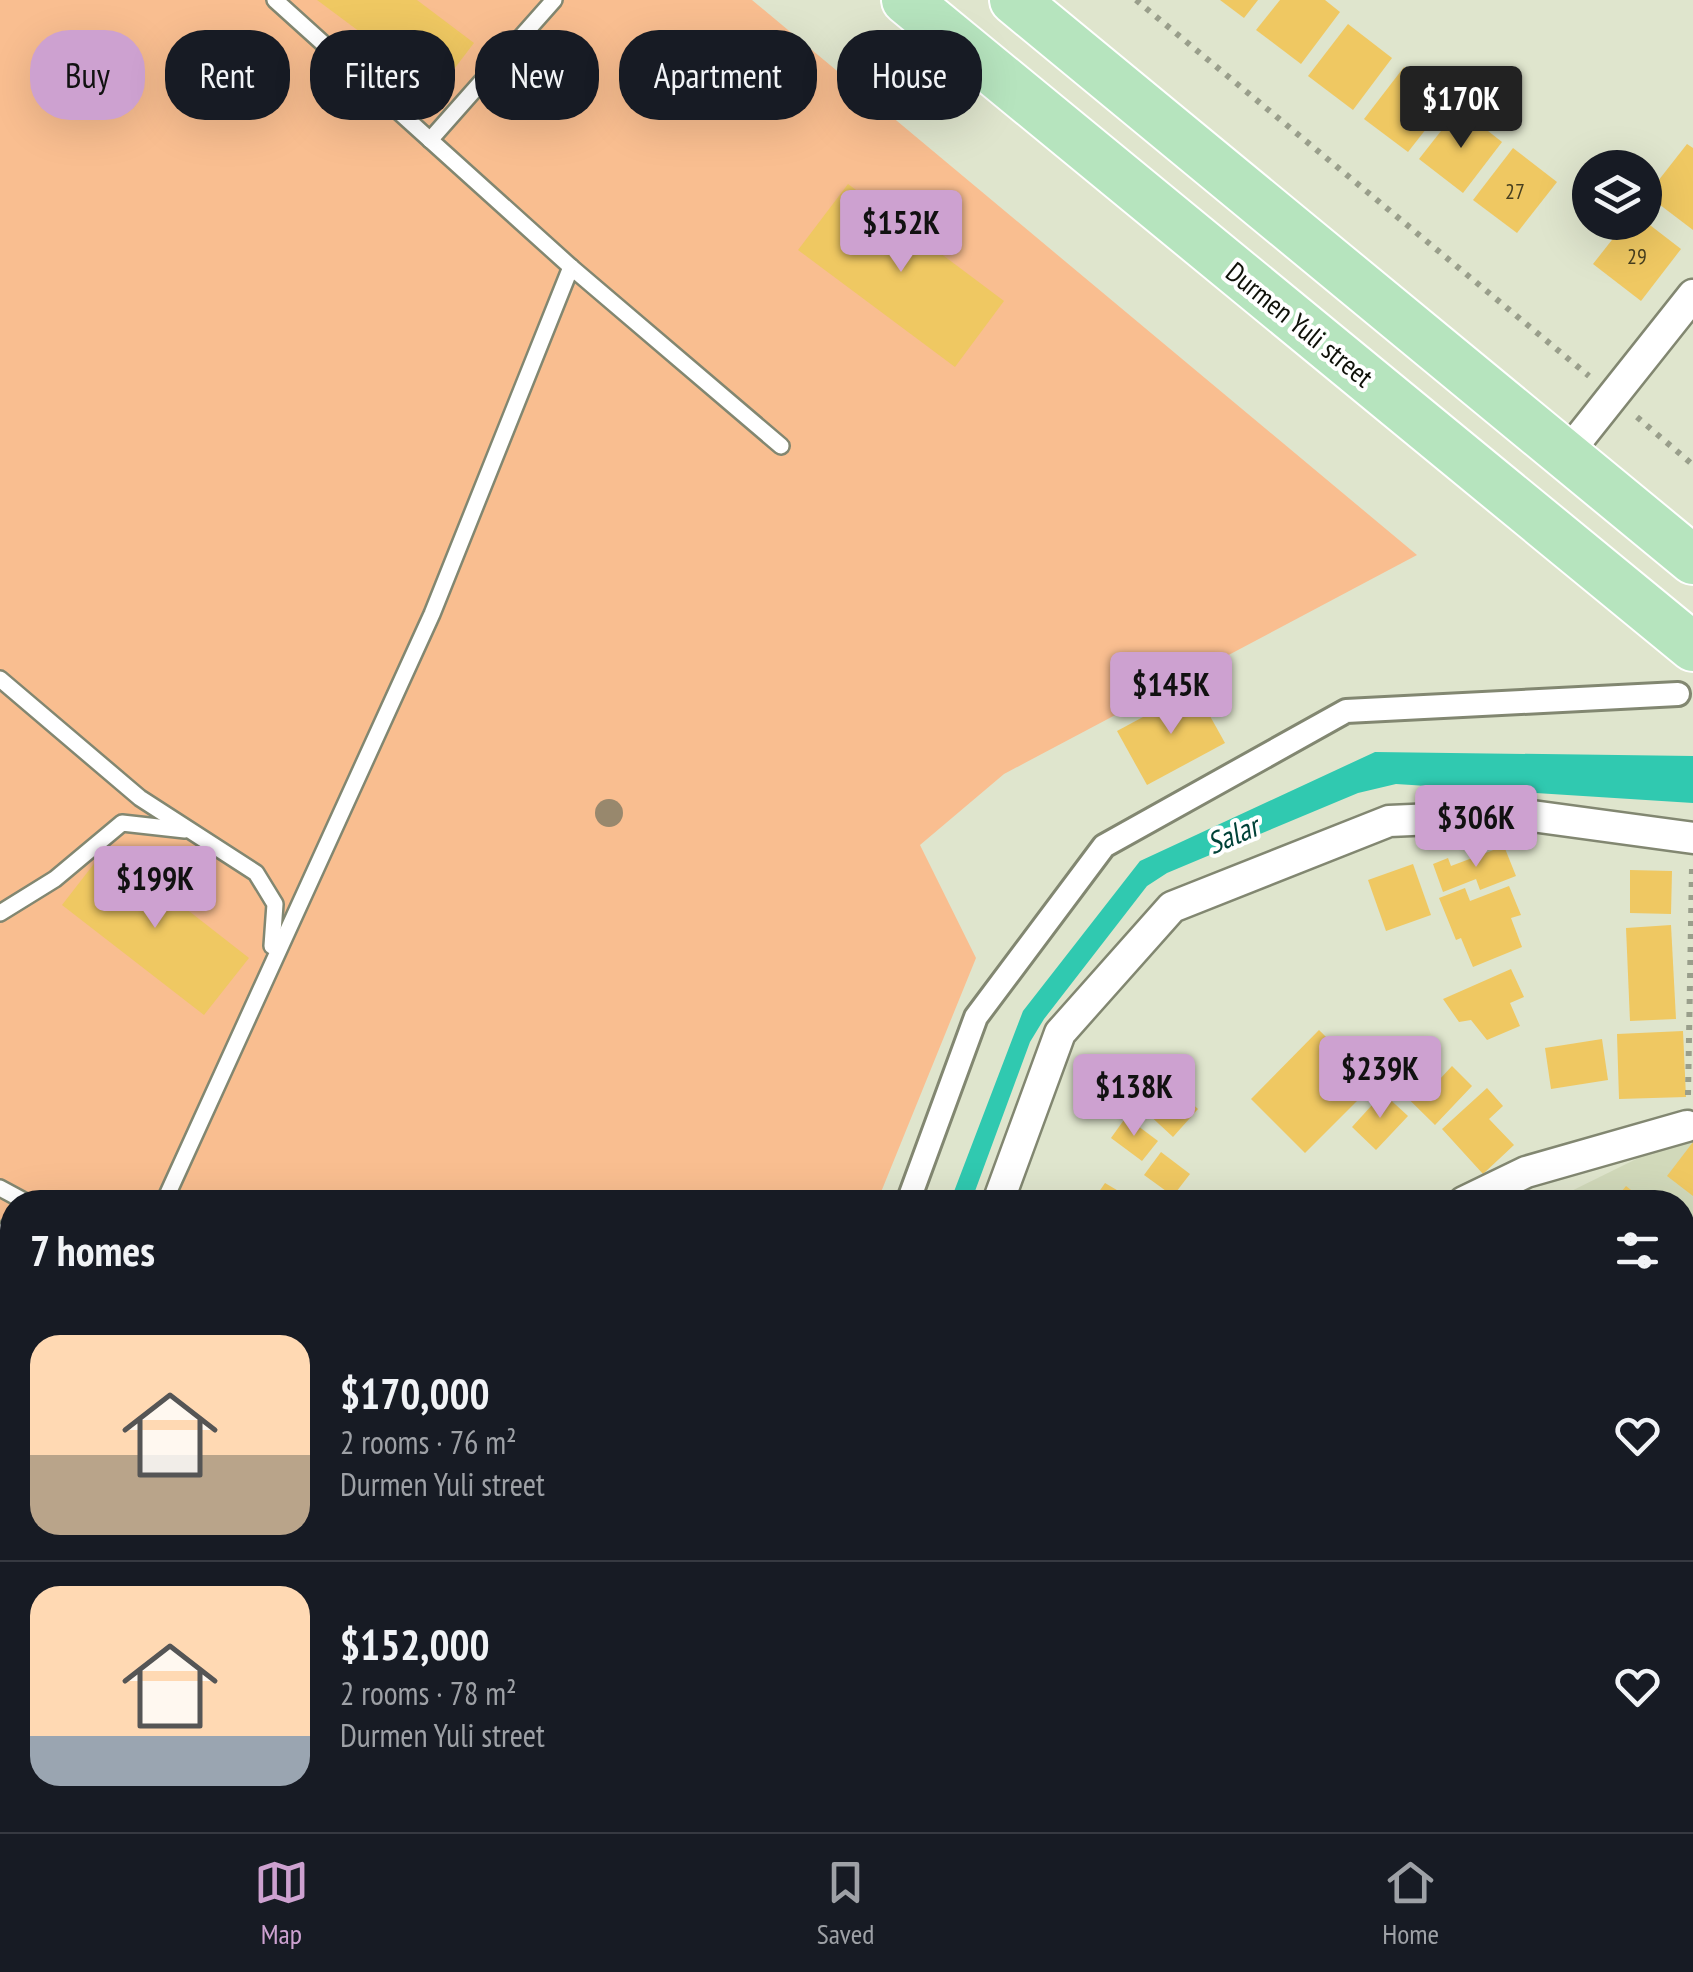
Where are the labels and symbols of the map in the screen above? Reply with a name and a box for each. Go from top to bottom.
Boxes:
pin: $170K [1391,66,1531,151]
house number: 27 [1505,177,1525,205]
pin: $152K [831,190,971,275]
house number: 29 [1627,242,1647,270]
street label: Durmen Yuli street [1219,253,1381,395]
pin: $145K [1101,652,1241,737]
pin: $306K [1406,785,1546,870]
water label: Salar [1200,804,1267,862]
pin: $199K [85,846,225,931]
pin: $239K [1310,1036,1450,1121]
pin: $138K [1064,1054,1204,1139]

